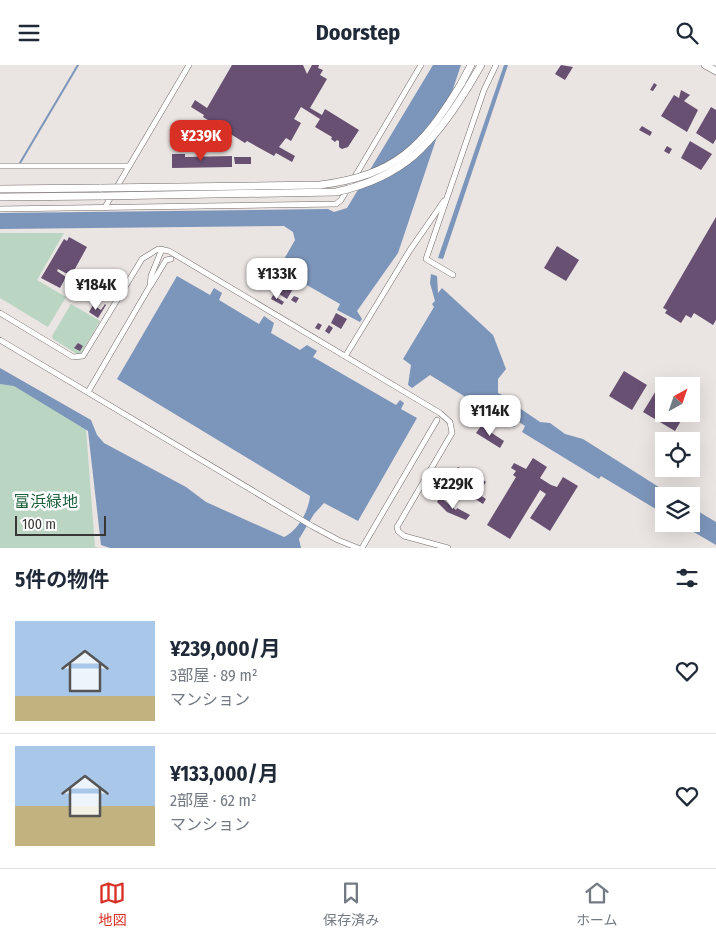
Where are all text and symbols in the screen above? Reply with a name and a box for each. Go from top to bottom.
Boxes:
icon: menu [15,19,43,47]
text: Doorstep [316,19,400,46]
icon: search [673,19,701,47]
pin: ¥239K [166,119,236,162]
text: ¥239K [181,126,221,145]
pin: ¥133K [242,257,312,300]
text: ¥133K [258,264,297,283]
pin: ¥184K [61,269,131,311]
text: ¥184K [76,275,116,294]
north arrow [655,377,700,423]
map controls [655,377,700,532]
pin: ¥114K [455,395,525,437]
text: ¥114K [471,401,509,420]
button: locate [655,432,700,477]
pin: ¥229K [418,467,488,510]
text: ¥229K [433,474,473,493]
button: layers [655,487,700,532]
park label: 富浜緑地 [14,492,78,511]
scale bar [15,513,106,536]
text: 100 m [22,516,56,533]
icon: filters [673,564,701,592]
text: 5件の物件 [15,567,109,593]
text: ¥239,000/月 [170,636,281,662]
icon: home [55,641,115,701]
icon: heart [673,657,701,685]
text: 3部屋 · 89 m² [170,666,257,685]
text: マンション [170,690,250,709]
text: ¥133,000/月 [170,761,279,787]
icon: home [55,766,115,826]
icon: heart [673,782,701,810]
text: 2部屋 · 62 m² [170,791,257,810]
text: マンション [170,815,250,834]
tab: 地図 [98,879,126,929]
tab: 保存済み [323,879,379,929]
tab: ホーム [576,879,618,929]

